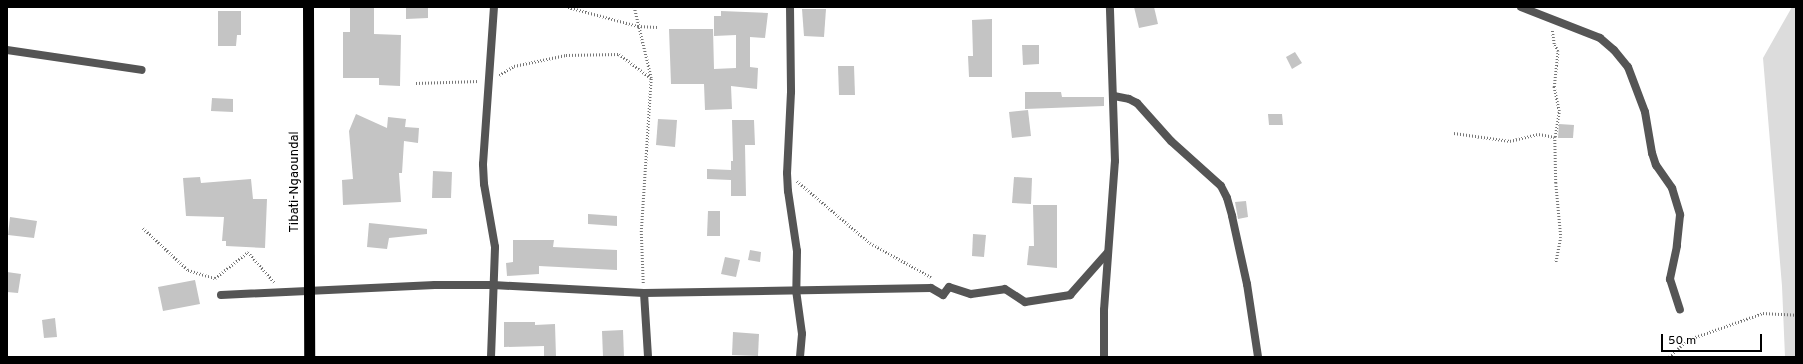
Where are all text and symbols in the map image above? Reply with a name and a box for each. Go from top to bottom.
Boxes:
street label: Tibati-Ngaoundal [287,131,303,233]
scale bar [1663,326,1764,352]
text: 50 m [1668,333,1696,349]

